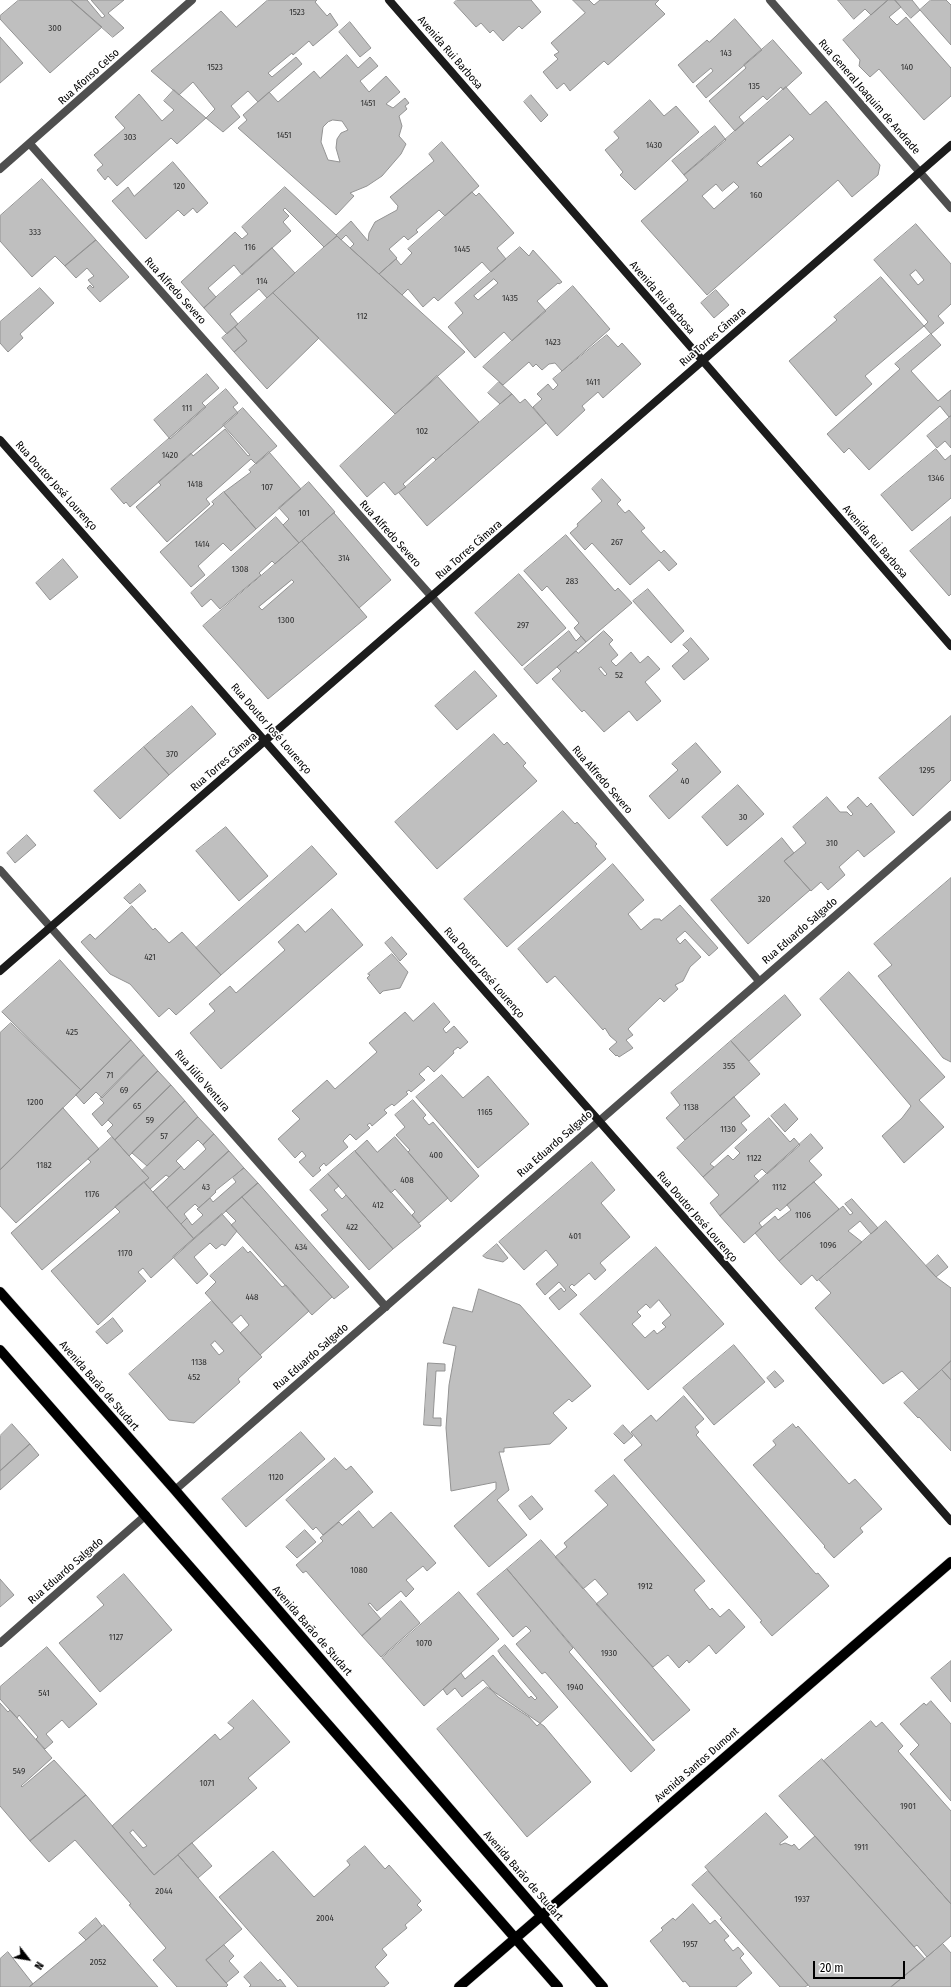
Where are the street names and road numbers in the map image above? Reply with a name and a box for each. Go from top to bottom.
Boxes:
street label: Avenida Rui Barbosa [415,14,485,92]
street label: Rua General Joaquim de Andrade [815,37,923,157]
street label: Rua Afonso Celso [56,46,122,108]
street label: Rua Alfredo Severo [142,255,208,327]
street label: Avenida Rui Barbosa [627,259,697,337]
street label: Rua Torres Câmara [677,305,749,369]
street label: Rua Doutor José Lourenço [12,438,100,534]
street label: Rua Alfredo Severo [357,498,423,570]
street label: Avenida Rui Barbosa [840,503,910,581]
street label: Rua Torres Câmara [433,518,505,582]
street label: Rua Doutor José Lourenço [228,681,314,777]
street label: Rua Torres Câmara [188,730,260,794]
street label: Rua Alfredo Severo [569,743,635,817]
street label: Rua Eduardo Salgado [760,895,840,967]
street label: Rua Doutor José Lourenço [441,925,527,1021]
street label: Rua Júlio Ventura [172,1047,232,1115]
street label: Rua Eduardo Salgado [515,1108,595,1180]
street label: Rua Doutor José Lourenço [654,1169,740,1265]
street label: Rua Eduardo Salgado [271,1321,351,1393]
street label: Avenida Barão de Studart [56,1338,142,1434]
street label: Rua Eduardo Salgado [26,1535,106,1607]
street label: Avenida Barão de Studart [269,1583,355,1679]
street label: Avenida Santos Dumont [652,1725,742,1805]
street label: Avenida Barão de Studart [480,1828,566,1924]

